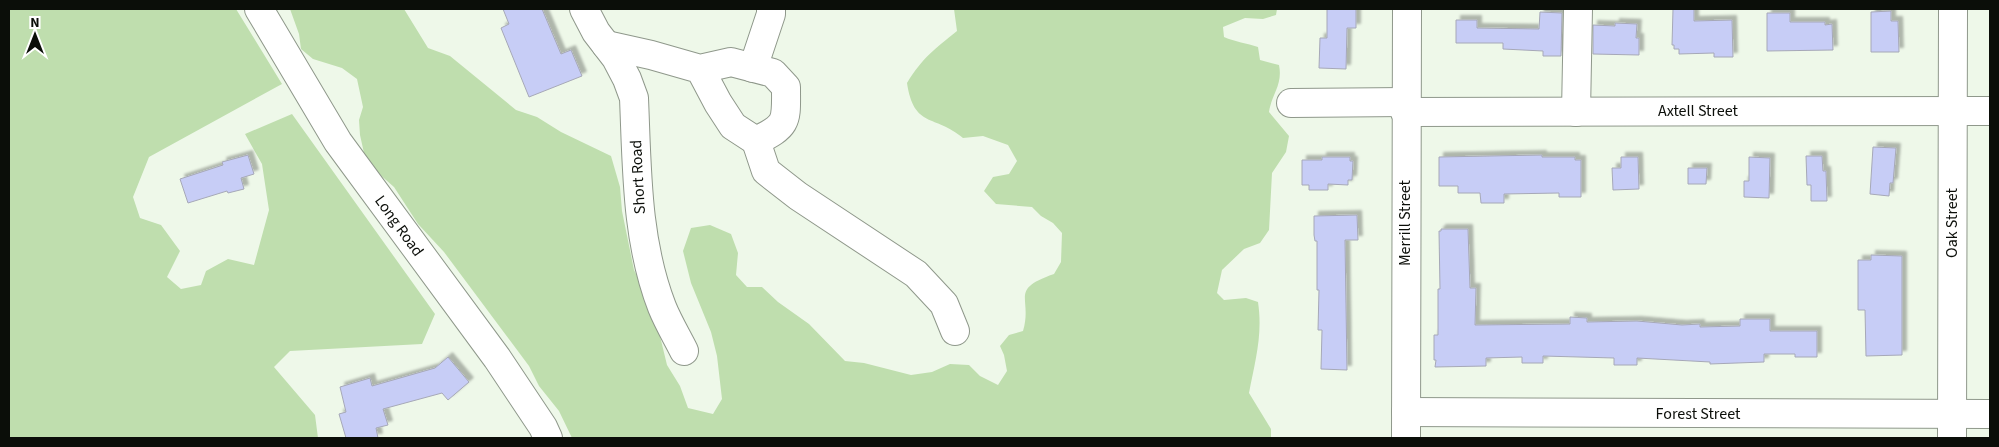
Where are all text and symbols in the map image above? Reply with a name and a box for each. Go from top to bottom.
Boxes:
north arrow [10,10,60,60]
text: N [30,13,40,33]
street label: Axtell Street [1658,100,1739,122]
street label: Short Road [625,139,651,215]
street label: Merrill Street [1394,179,1416,266]
street label: Oak Street [1941,187,1963,258]
street label: Long Road [369,191,429,261]
street label: Forest Street [1656,403,1741,425]

